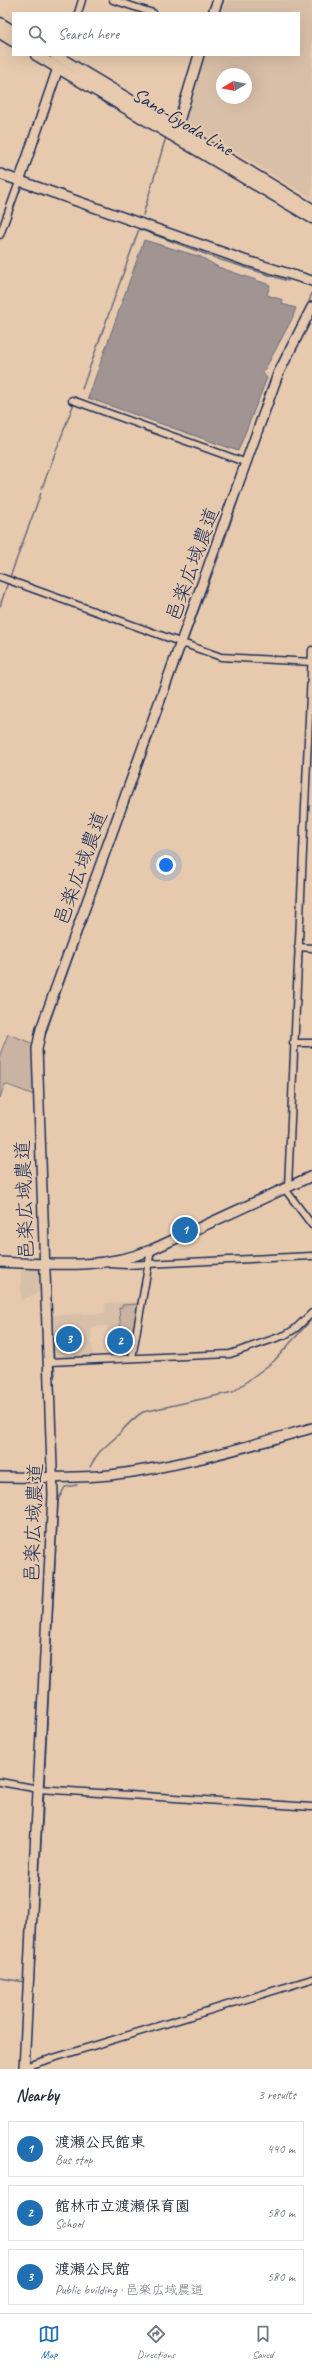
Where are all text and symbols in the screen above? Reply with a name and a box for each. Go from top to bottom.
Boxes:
search box [12,12,300,56]
icon: search [26,23,48,45]
text: Search here [58,25,119,44]
north arrow [216,68,252,104]
street label: Sano-Gyoda Line [128,82,239,162]
street label: 邑楽広域農道 [160,504,225,625]
street label: 邑楽広域農道 [48,808,113,929]
your location [156,855,176,875]
street label: 邑楽広域農道 [10,1140,39,1260]
pin: 1 [172,1215,198,1245]
pin: 3 [56,1324,82,1354]
pin: 2 [107,1326,133,1356]
street label: 邑楽広域農道 [19,1463,48,1583]
text: Nearby [16,2085,59,2106]
text: 3 results [258,2087,296,2103]
text: 渡瀬公民館東 [55,2133,145,2152]
text: 1 [27,2141,33,2157]
text: 440 m [267,2141,295,2157]
text: Bus stop [55,2152,92,2168]
text: 館林市立渡瀬保育園 [55,2197,190,2216]
text: 2 [27,2205,33,2221]
text: 580 m [267,2205,295,2221]
text: School [55,2216,83,2232]
text: 渡瀬公民館 [55,2260,130,2279]
text: 3 [27,2269,33,2285]
text: 580 m [267,2269,295,2285]
text: Public building · 邑楽広域農道 [55,2282,203,2298]
tab: Map [38,2323,60,2361]
tab: Directions [137,2323,175,2361]
tab: Saved [252,2323,274,2361]

